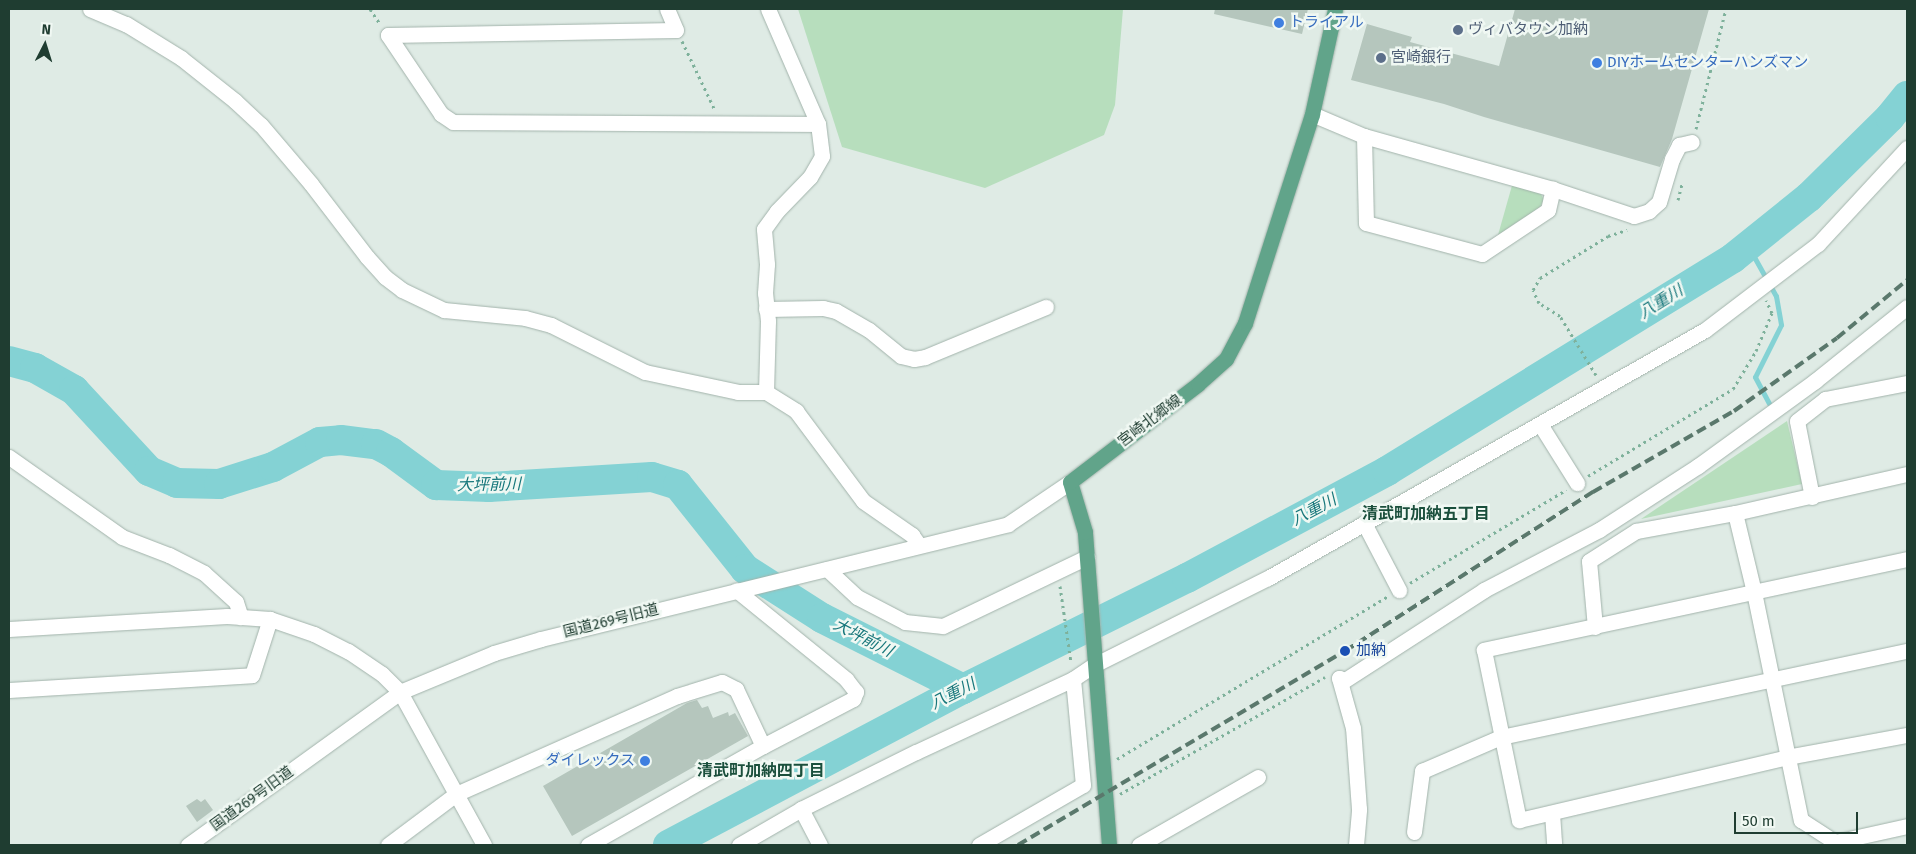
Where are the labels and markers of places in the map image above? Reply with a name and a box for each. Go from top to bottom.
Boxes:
place label: トライアル [1289,14,1364,32]
marker: トライアル [1273,17,1285,29]
place label: ヴィバタウン加納 [1468,21,1588,39]
marker: ヴィバタウン加納 [1452,24,1464,36]
place label: 宮崎銀行 [1391,49,1451,67]
marker: 宮崎銀行 [1375,52,1387,64]
place label: DIYホームセンターハンズマン [1607,54,1809,72]
marker: DIYホームセンターハンズマン [1591,57,1603,69]
place label: 加納 [1356,642,1386,660]
marker: 加納 [1338,644,1352,658]
place label: ダイレックス [545,752,635,770]
marker: ダイレックス [639,755,651,767]

